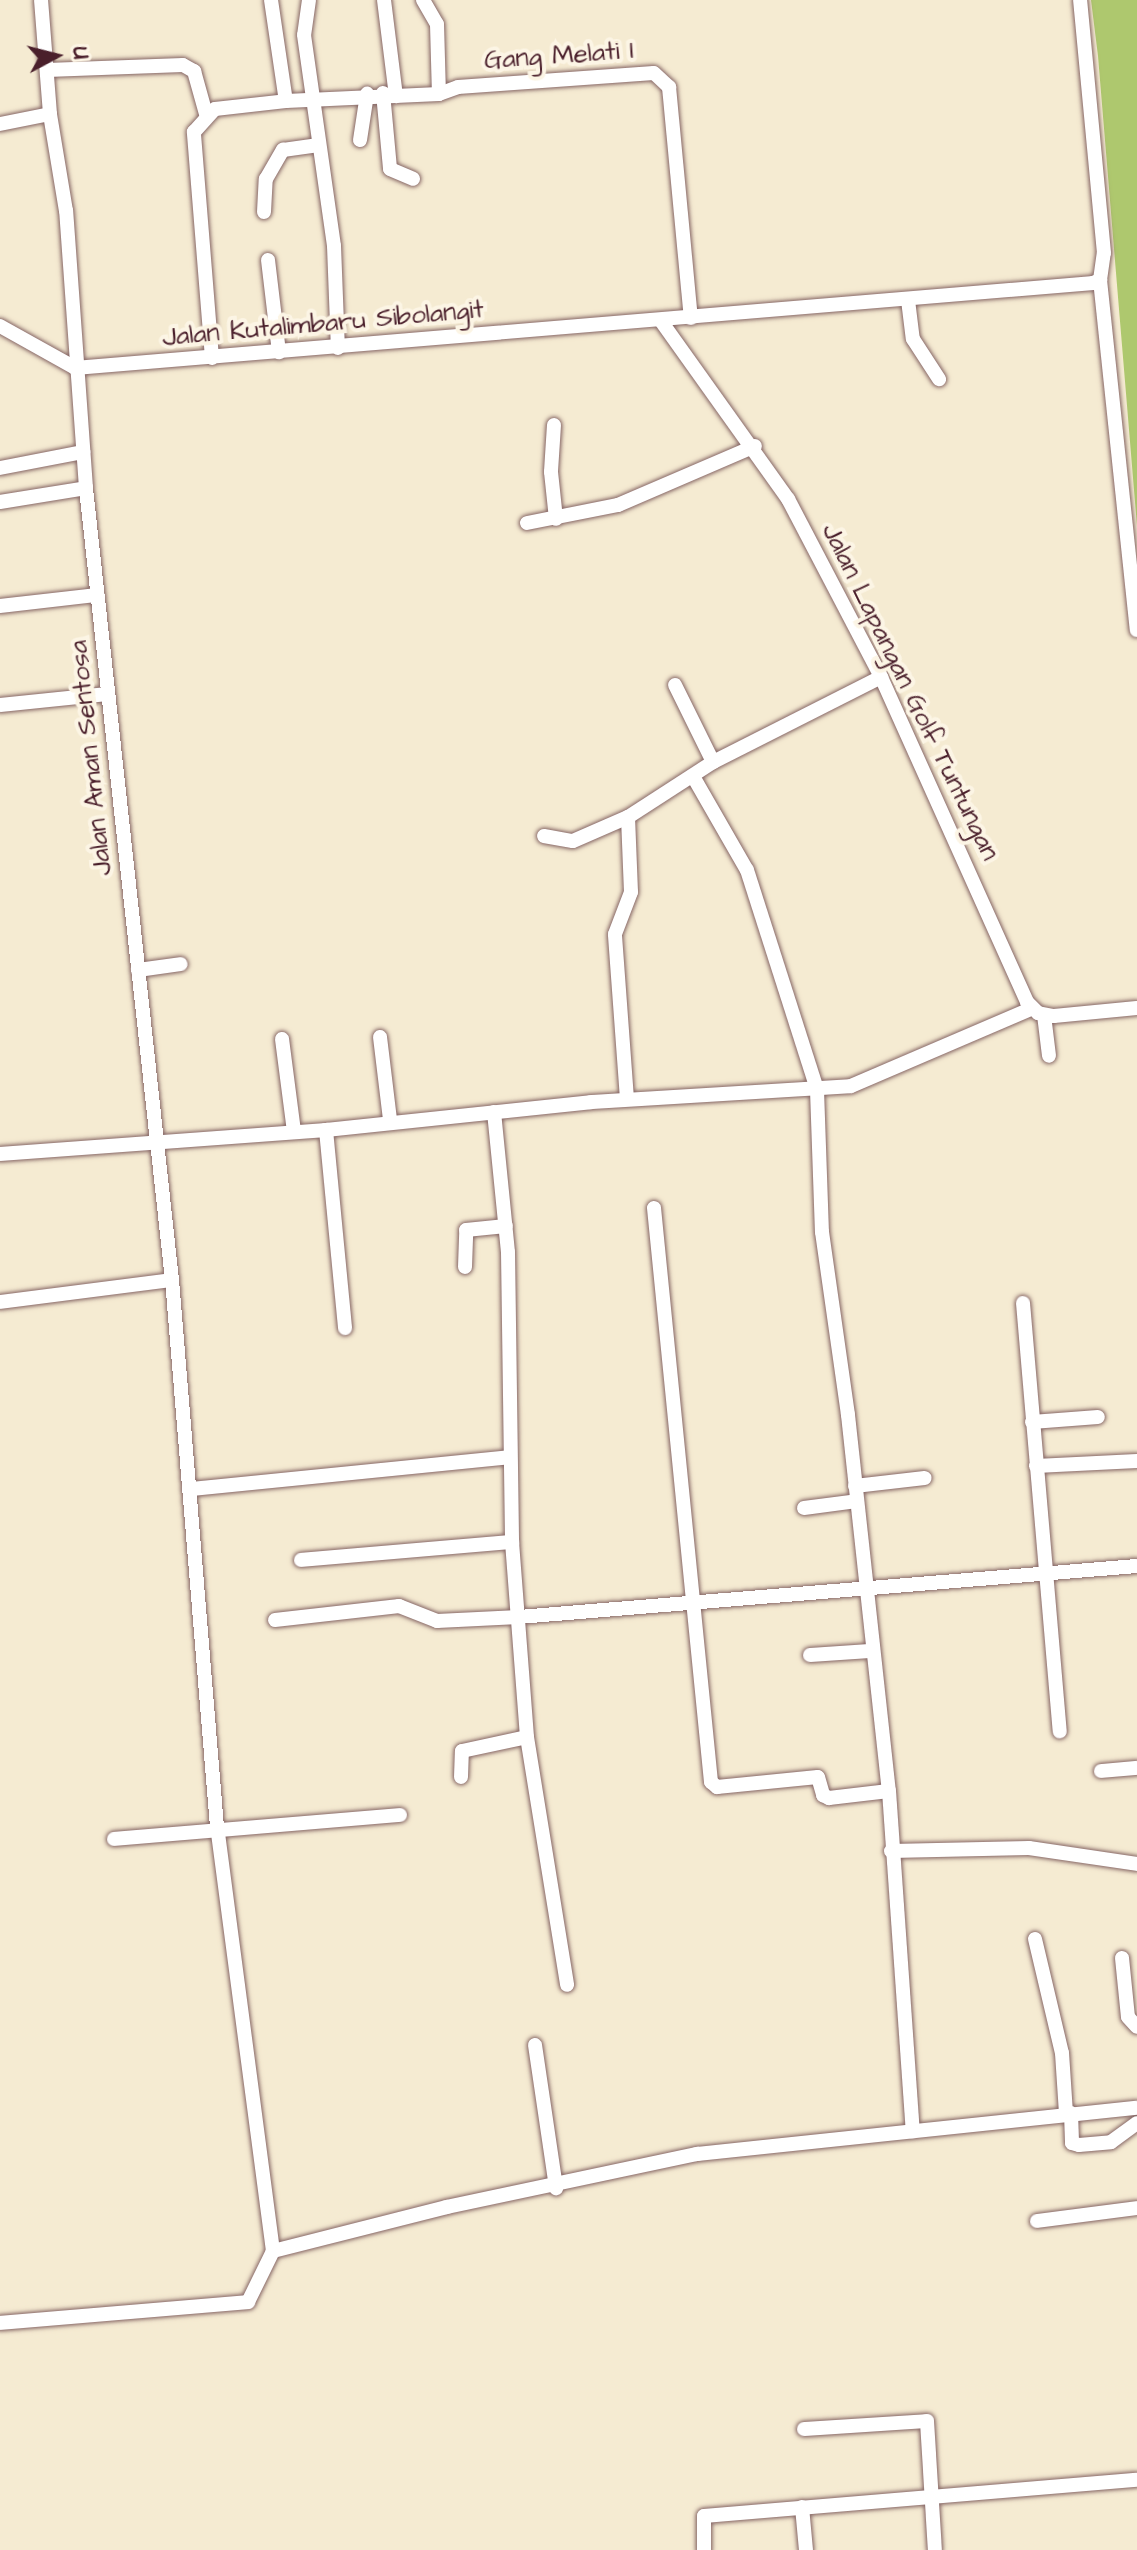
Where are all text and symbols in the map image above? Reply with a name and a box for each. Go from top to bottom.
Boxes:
north arrow [16,16,96,96]
street label: Gang Melati I [483,35,635,77]
text: U [64,45,96,61]
street label: Jalan Kutalimbaru Sibolangit [161,294,485,354]
street label: Jalan Lapangan Golf Tuntungan [815,518,1005,866]
street label: Jalan Aman Sentosa [63,639,119,877]

